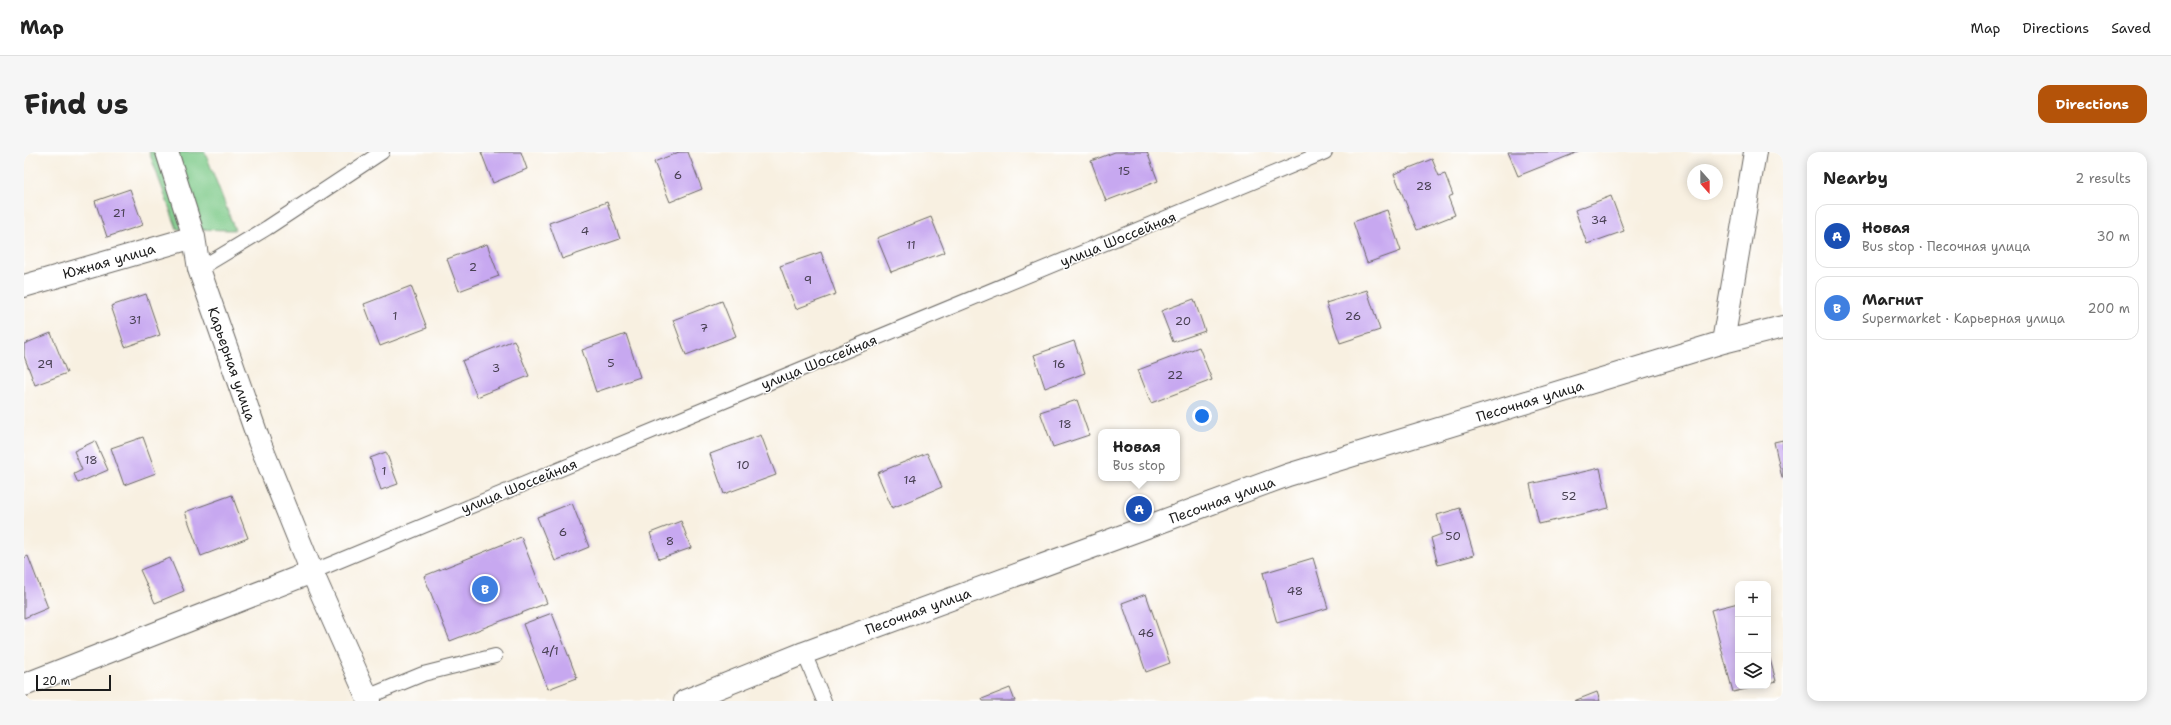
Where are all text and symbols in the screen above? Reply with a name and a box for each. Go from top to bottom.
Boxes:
text: Map [20,15,64,40]
text: Map [1971,19,2001,37]
text: Directions [2023,19,2089,37]
text: Saved [2111,19,2151,37]
text: Find us [24,85,129,123]
button: Directions [2038,85,2147,123]
house number: 15 [1118,163,1130,179]
north arrow [1687,164,1723,200]
house number: 6 [674,167,682,183]
text: Nearby [1823,167,1888,189]
text: 2 results [2075,170,2131,187]
house number: 28 [1416,178,1432,194]
house number: 21 [113,205,125,221]
street label: улица Шоссейная [1057,207,1179,271]
house number: 34 [1591,212,1607,228]
text: Новая [1862,218,1910,238]
house number: 4 [581,223,589,239]
text: A [1832,228,1842,245]
text: 30 m [2096,228,2130,245]
house number: 11 [906,237,916,253]
text: Bus stop · Песочная улица [1862,238,2030,255]
street label: Южная улица [61,239,158,283]
house number: 2 [469,259,477,275]
house number: 9 [804,272,812,288]
text: Магнит [1862,290,1923,310]
text: B [1833,300,1841,317]
text: 200 m [2088,300,2130,317]
street label: Карьерная улица [204,304,260,424]
house number: 1 [392,308,398,324]
house number: 26 [1345,308,1361,324]
text: Supermarket · Карьерная улица [1862,310,2065,327]
house number: 31 [129,312,141,328]
house number: 20 [1175,313,1191,329]
house number: 7 [700,320,708,336]
street label: улица Шоссейная [758,330,880,394]
house number: 5 [607,355,615,371]
house number: 29 [37,356,53,372]
house number: 16 [1052,356,1066,372]
house number: 3 [492,360,500,376]
house number: 22 [1167,367,1183,383]
street label: Песочная улица [1474,376,1586,426]
your location [1192,406,1212,426]
house number: 18 [1058,416,1072,432]
popup [1098,429,1180,481]
text: Новая [1113,437,1161,457]
house number: 18 [84,452,98,468]
street label: улица Шоссейная [458,454,580,518]
house number: 10 [736,457,750,473]
text: Bus stop [1113,457,1165,474]
house number: 1 [381,463,387,479]
house number: 14 [904,472,916,488]
street label: Песочная улица [1167,472,1278,527]
house number: 52 [1561,488,1577,504]
pin: A [1126,494,1152,524]
house number: 6 [559,524,567,540]
house number: 50 [1445,528,1461,544]
house number: 8 [666,533,674,549]
pin: B [472,574,498,604]
map controls [1735,581,1771,689]
button: + [1735,581,1771,617]
street label: Песочная улица [863,583,974,638]
house number: 48 [1287,583,1303,599]
button: − [1735,617,1771,653]
house number: 46 [1138,625,1154,641]
house number: 4/1 [541,643,559,659]
button: layers [1735,653,1771,689]
scale bar [36,673,111,692]
text: 20 m [42,674,70,689]

